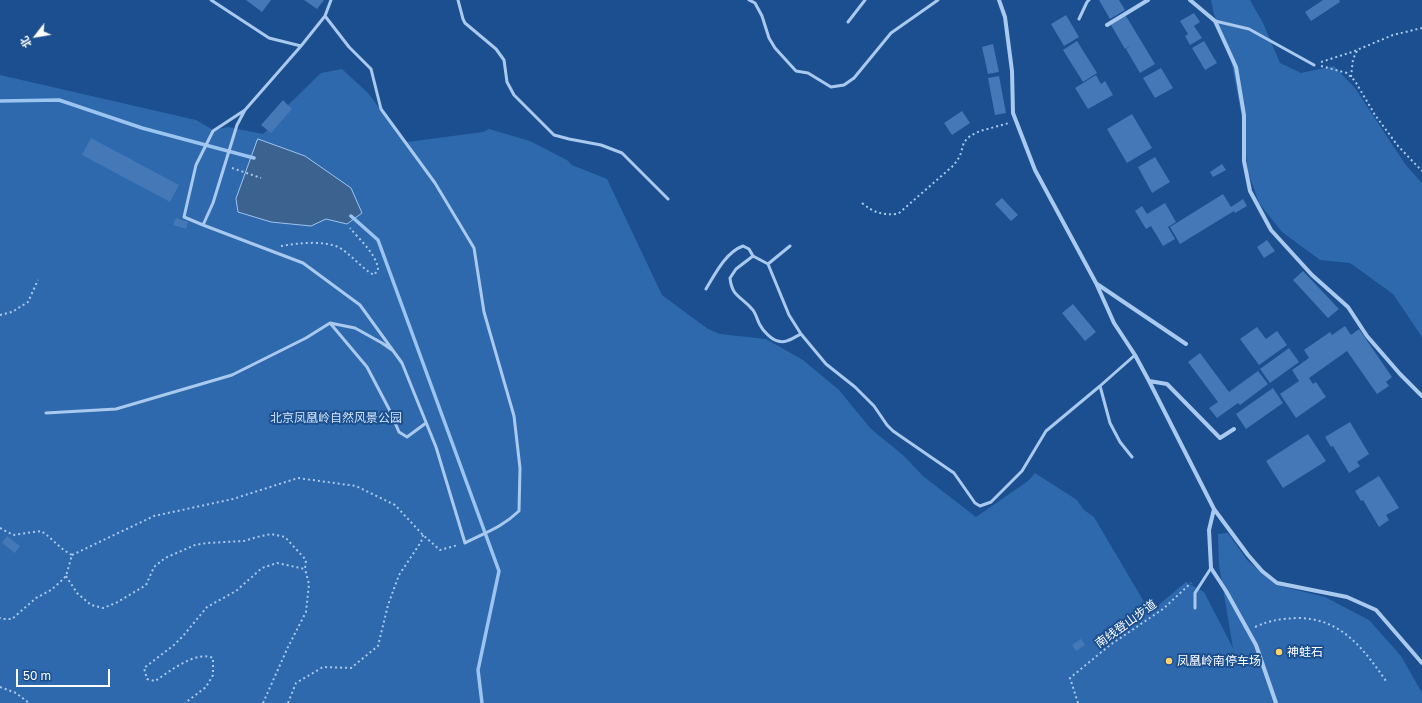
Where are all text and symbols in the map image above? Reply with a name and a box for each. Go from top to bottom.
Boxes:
north arrow [16,16,56,56]
text: 北 [17,34,34,51]
park label: 北京凤凰岭自然风景公园 [270,411,402,425]
street label: 南线登山步道 [1093,597,1159,651]
place label: 神蛙石 [1287,645,1323,659]
marker: 神蛙石 [1274,647,1284,657]
place label: 凤凰岭南停车场 [1177,654,1261,668]
marker: 凤凰岭南停车场 [1164,656,1174,666]
scale bar [18,661,112,687]
text: 50 m [23,668,51,683]

